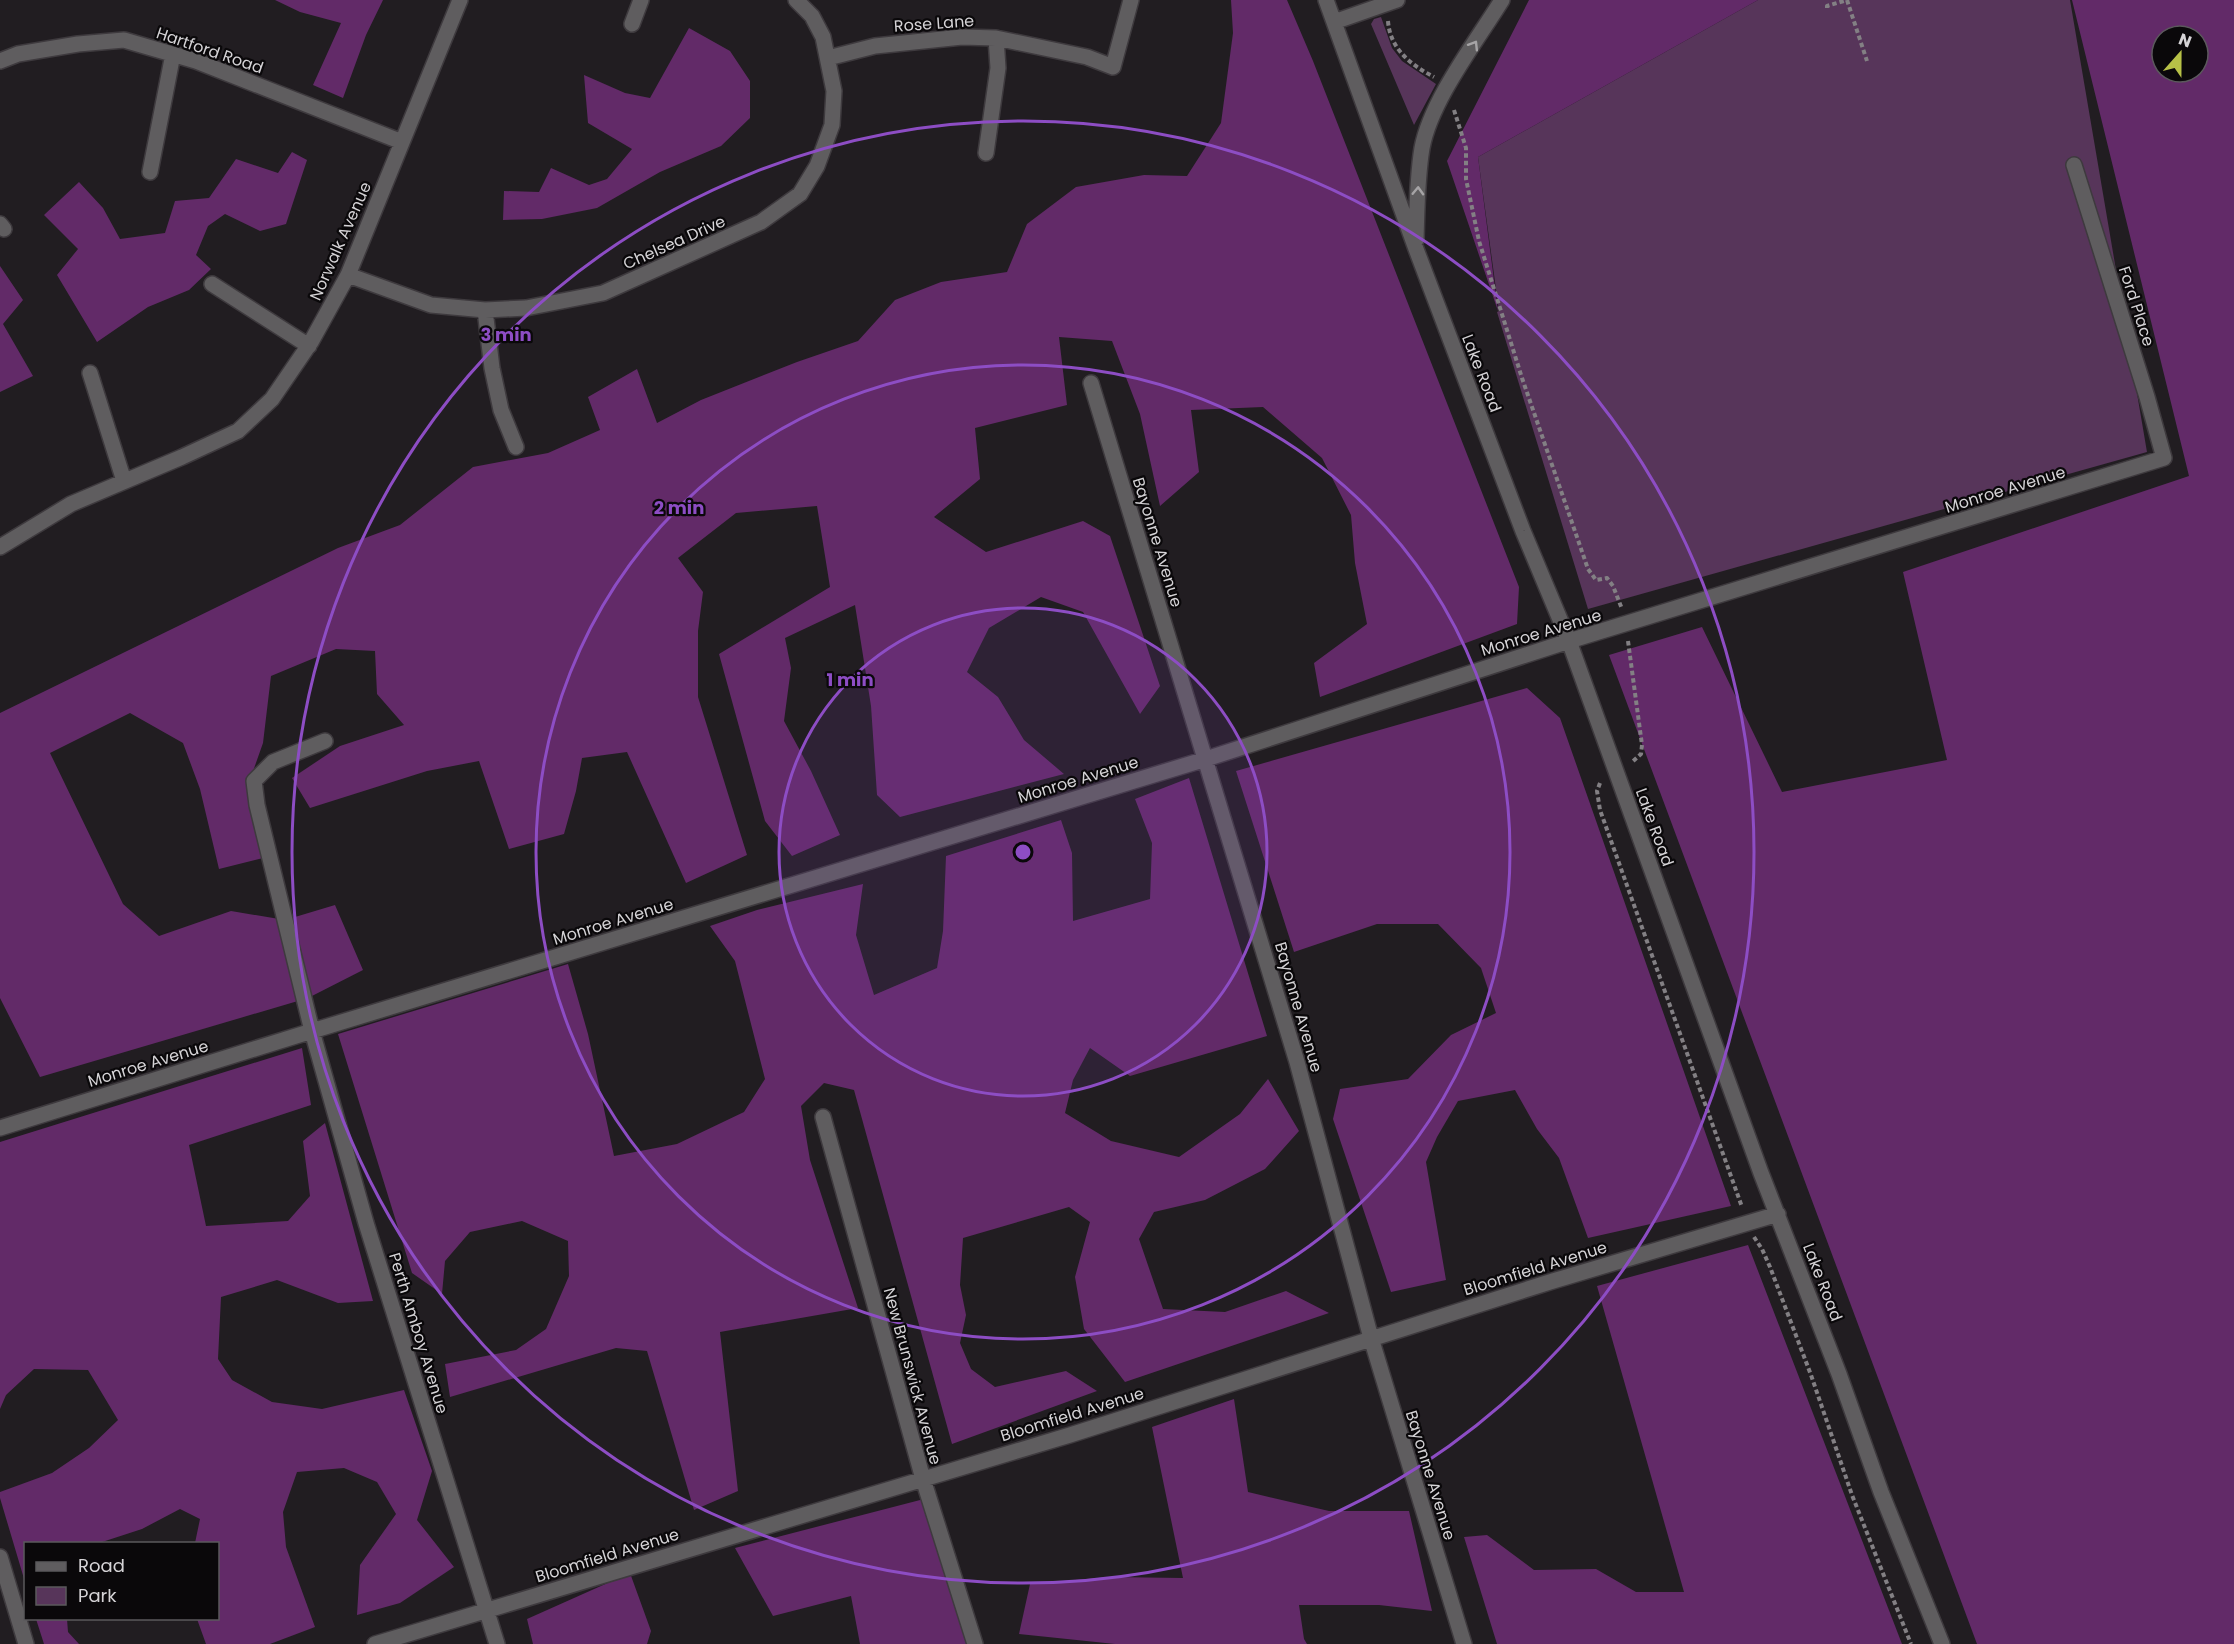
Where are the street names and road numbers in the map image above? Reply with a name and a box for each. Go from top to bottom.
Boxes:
street label: Rose Lane [893,9,975,38]
street label: Hartford Road [153,21,266,80]
street label: Norwalk Avenue [304,178,377,304]
street label: Chelsea Drive [619,210,729,275]
street label: Ford Place [2113,263,2160,349]
street label: Lake Road [1456,331,1507,415]
street label: Monroe Avenue [1942,460,2068,519]
street label: Bayonne Avenue [1127,474,1188,610]
street label: Monroe Avenue [1478,603,1604,662]
street label: Monroe Avenue [1015,750,1141,809]
street label: Lake Road [1630,785,1679,870]
street label: Monroe Avenue [550,892,676,951]
street label: Bayonne Avenue [1269,939,1328,1075]
street label: Monroe Avenue [85,1034,211,1093]
street label: Bloomfield Avenue [1461,1236,1610,1301]
street label: Lake Road [1797,1240,1848,1324]
street label: Perth Amboy Avenue [383,1250,454,1417]
street label: New Brunswick Avenue [878,1285,947,1467]
street label: Bloomfield Avenue [998,1382,1147,1447]
street label: Bayonne Avenue [1400,1407,1461,1543]
street label: Bloomfield Avenue [533,1523,682,1588]

